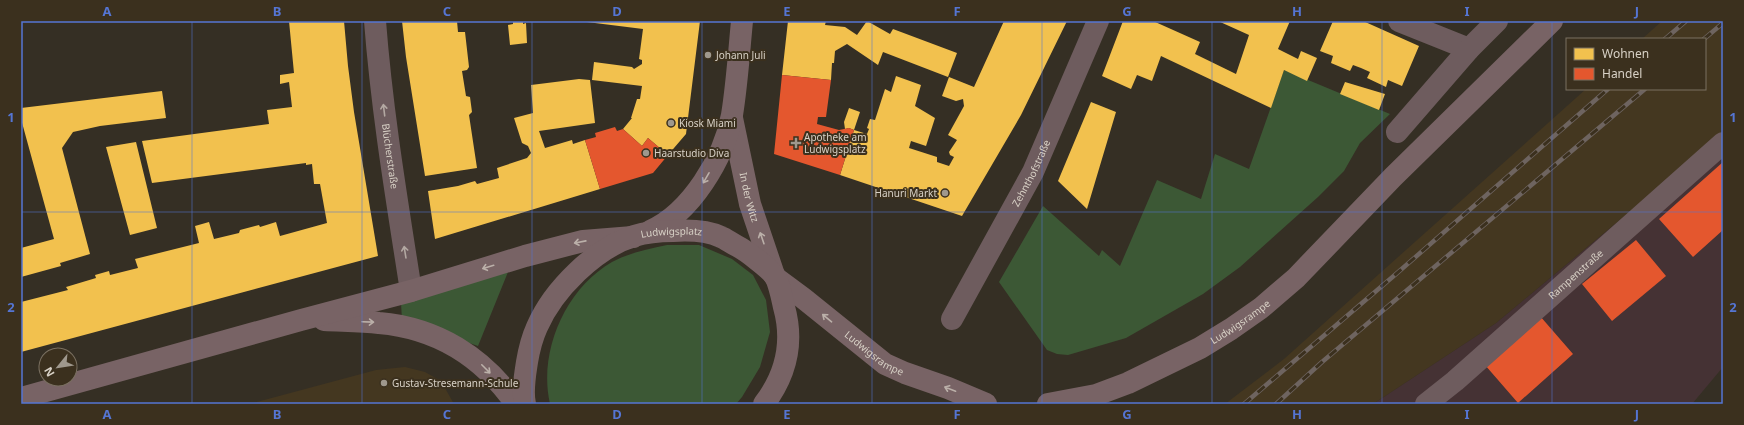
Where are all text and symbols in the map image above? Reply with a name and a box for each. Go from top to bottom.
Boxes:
text: A [103,2,112,20]
text: B [273,2,281,20]
text: C [443,2,451,20]
text: D [612,2,622,20]
text: E [783,2,791,20]
text: F [953,2,961,20]
text: G [1122,2,1132,20]
text: H [1292,2,1302,20]
text: I [1464,2,1470,20]
text: J [1634,2,1639,20]
legend [1566,38,1706,90]
text: Wohnen [1602,45,1649,62]
place label: Johann Juli [715,48,766,62]
marker: Johann Juli [703,50,713,60]
text: Handel [1602,65,1642,82]
one-way arrow [380,103,388,116]
text: 1 [7,108,15,126]
text: 1 [1729,108,1737,126]
place label: Kiosk Miami [679,116,736,130]
marker: Kiosk Miami [666,118,676,128]
street label: Blücherstraße [379,123,402,190]
place label: Apotheke am Ludwigsplatz [804,130,867,156]
street label: Zehnthofstraße [1008,137,1053,209]
marker: Apotheke am Ludwigsplatz [791,138,801,148]
place label: Haarstudio Diva [654,146,729,160]
marker: Haarstudio Diva [641,148,651,158]
street label: In der Witz [737,171,763,224]
one-way arrow [701,172,709,184]
place label: Hanuri Markt [875,186,937,200]
marker: Hanuri Markt [940,188,950,198]
street label: Ludwigsplatz [639,224,703,241]
one-way arrow [758,232,765,245]
one-way arrow [574,239,587,247]
one-way arrow [401,246,409,259]
street label: Rampenstraße [1545,246,1606,302]
one-way arrow [482,264,495,271]
street label: Ludwigsrampe [1207,296,1273,347]
text: 2 [7,298,15,316]
text: 2 [1729,298,1737,316]
one-way arrow [822,313,833,322]
one-way arrow [361,318,374,326]
street label: Ludwigsrampe [842,327,906,379]
north arrow [38,347,78,387]
one-way arrow [481,364,491,374]
text: N [40,365,58,380]
place label: Gustav-Stresemann-Schule [392,376,519,390]
marker: Gustav-Stresemann-Schule [379,378,389,388]
one-way arrow [945,385,957,393]
text: A [103,405,112,423]
text: B [273,405,281,423]
text: C [443,405,451,423]
text: D [612,405,622,423]
text: E [783,405,791,423]
text: F [953,405,961,423]
text: G [1122,405,1132,423]
text: H [1292,405,1302,423]
text: I [1464,405,1470,423]
text: J [1634,405,1639,423]

